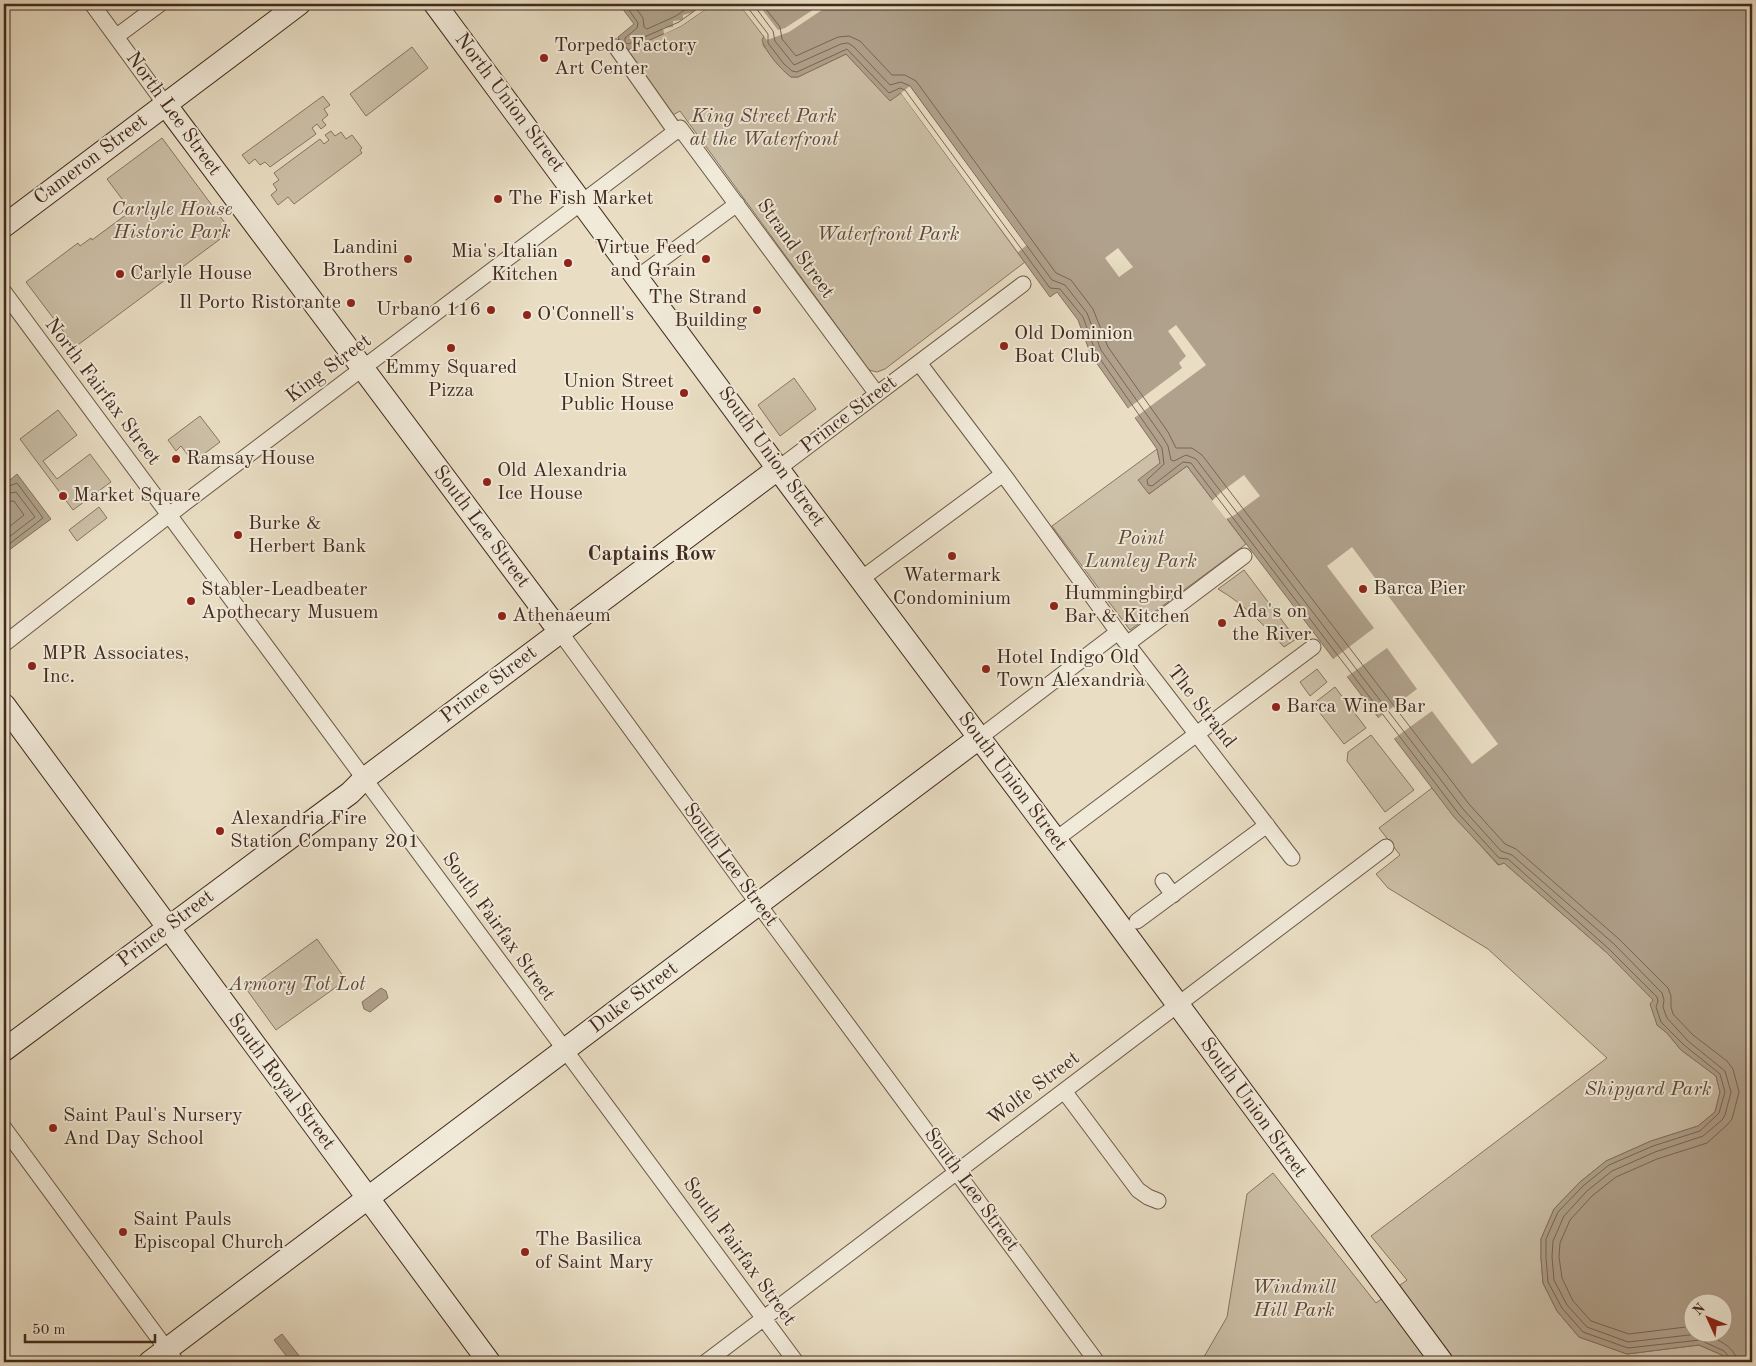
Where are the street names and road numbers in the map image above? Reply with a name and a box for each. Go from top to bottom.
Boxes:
street label: North Union Street [450,30,568,176]
street label: North Lee Street [122,48,224,180]
street label: Cameron Street [31,111,151,209]
street label: Strand Street [752,196,838,302]
street label: North Fairfax Street [40,315,164,469]
street label: King Street [283,331,375,407]
street label: Prince Street [797,373,901,457]
street label: South Union Street [714,383,828,531]
street label: South Lee Street [429,462,533,592]
street label: Prince Street [437,643,541,727]
street label: The Strand [1163,662,1239,752]
street label: South Union Street [954,709,1070,855]
street label: South Lee Street [679,800,781,930]
street label: South Fairfax Street [438,849,558,1005]
street label: Prince Street [114,887,218,971]
street label: Duke Street [586,959,682,1037]
street label: South Royal Street [223,1010,339,1154]
street label: South Union Street [1196,1034,1310,1182]
street label: Wolfe Street [984,1048,1084,1130]
street label: South Lee Street [920,1125,1022,1255]
street label: South Fairfax Street [679,1174,799,1330]

